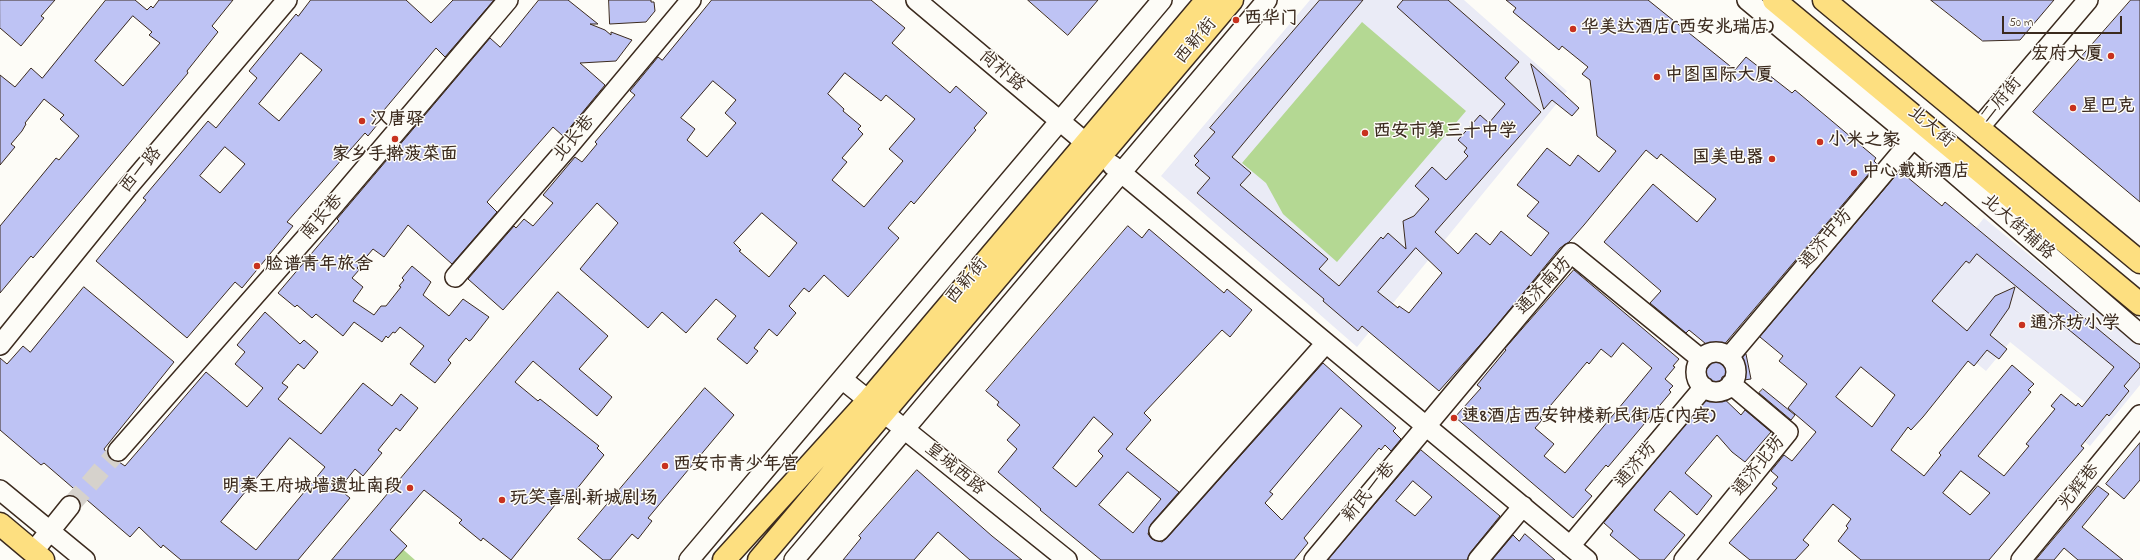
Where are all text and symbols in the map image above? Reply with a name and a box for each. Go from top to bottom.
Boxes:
scale bar [2004,8,2124,34]
place label: 西华门 [1244,9,1298,31]
street label: 西新街 [1171,14,1223,70]
text: 50 m [2009,14,2033,32]
marker: 西华门 [1231,15,1241,25]
place label: 华美达酒店(西安兆瑞店) [1581,18,1774,40]
marker: 华美达酒店(西安兆瑞店) [1568,24,1578,34]
place label: 宏府大厦 [2031,45,2103,67]
street label: 尚朴路 [973,46,1029,98]
marker: 宏府大厦 [2106,51,2116,61]
place label: 中图国际大厦 [1665,66,1773,88]
marker: 中图国际大厦 [1652,72,1662,82]
street label: 二府街 [1976,73,2028,129]
place label: 星巴克 [2081,97,2135,119]
street label: 北大街 [1902,102,1958,154]
marker: 星巴克 [2068,103,2078,113]
place label: 汉唐驿 [370,110,424,132]
street label: 北长巷 [549,111,601,167]
marker: 汉唐驿 [357,116,367,126]
place label: 西安市第三十中学 [1373,122,1517,144]
marker: 西安市第三十中学 [1360,128,1370,138]
place label: 小米之家 [1828,131,1900,153]
marker: 家乡手擀菠菜面 [390,134,400,144]
marker: 小米之家 [1815,137,1825,147]
street label: 西一路 [116,143,168,199]
place label: 家乡手擀菠菜面 [332,145,458,167]
place label: 国美电器 [1692,148,1764,170]
marker: 国美电器 [1767,154,1777,164]
place label: 中心戴斯酒店 [1862,162,1970,184]
marker: 中心戴斯酒店 [1849,168,1859,178]
street label: 北大街辅路 [1976,190,2058,266]
street label: 南长巷 [297,191,349,245]
street label: 通济中坊 [1796,205,1858,275]
street label: 通济南坊 [1513,253,1577,321]
street label: 西新街 [942,254,994,310]
place label: 脸谱青年旅舍 [265,255,373,277]
marker: 脸谱青年旅舍 [252,261,262,271]
place label: 通济坊小学 [2030,314,2120,336]
marker: 通济坊小学 [2017,320,2027,330]
place label: 速8酒店西安钟楼新民街店(内宾) [1462,407,1716,429]
marker: 速8酒店西安钟楼新民街店(内宾) [1449,413,1459,423]
street label: 通济北坊 [1729,432,1791,502]
street label: 通济坊 [1611,438,1663,494]
street label: 皇城西路 [919,439,989,501]
place label: 西安市青少年宫 [673,455,799,477]
street label: 新民一巷 [1339,458,1401,528]
street label: 光辉巷 [2055,460,2105,516]
marker: 西安市青少年宫 [660,461,670,471]
place label: 明秦王府城墙遗址南段 [222,477,402,499]
marker: 明秦王府城墙遗址南段 [405,483,415,493]
place label: 玩笑喜剧·新城剧场 [510,489,658,511]
marker: 玩笑喜剧·新城剧场 [497,495,507,505]

